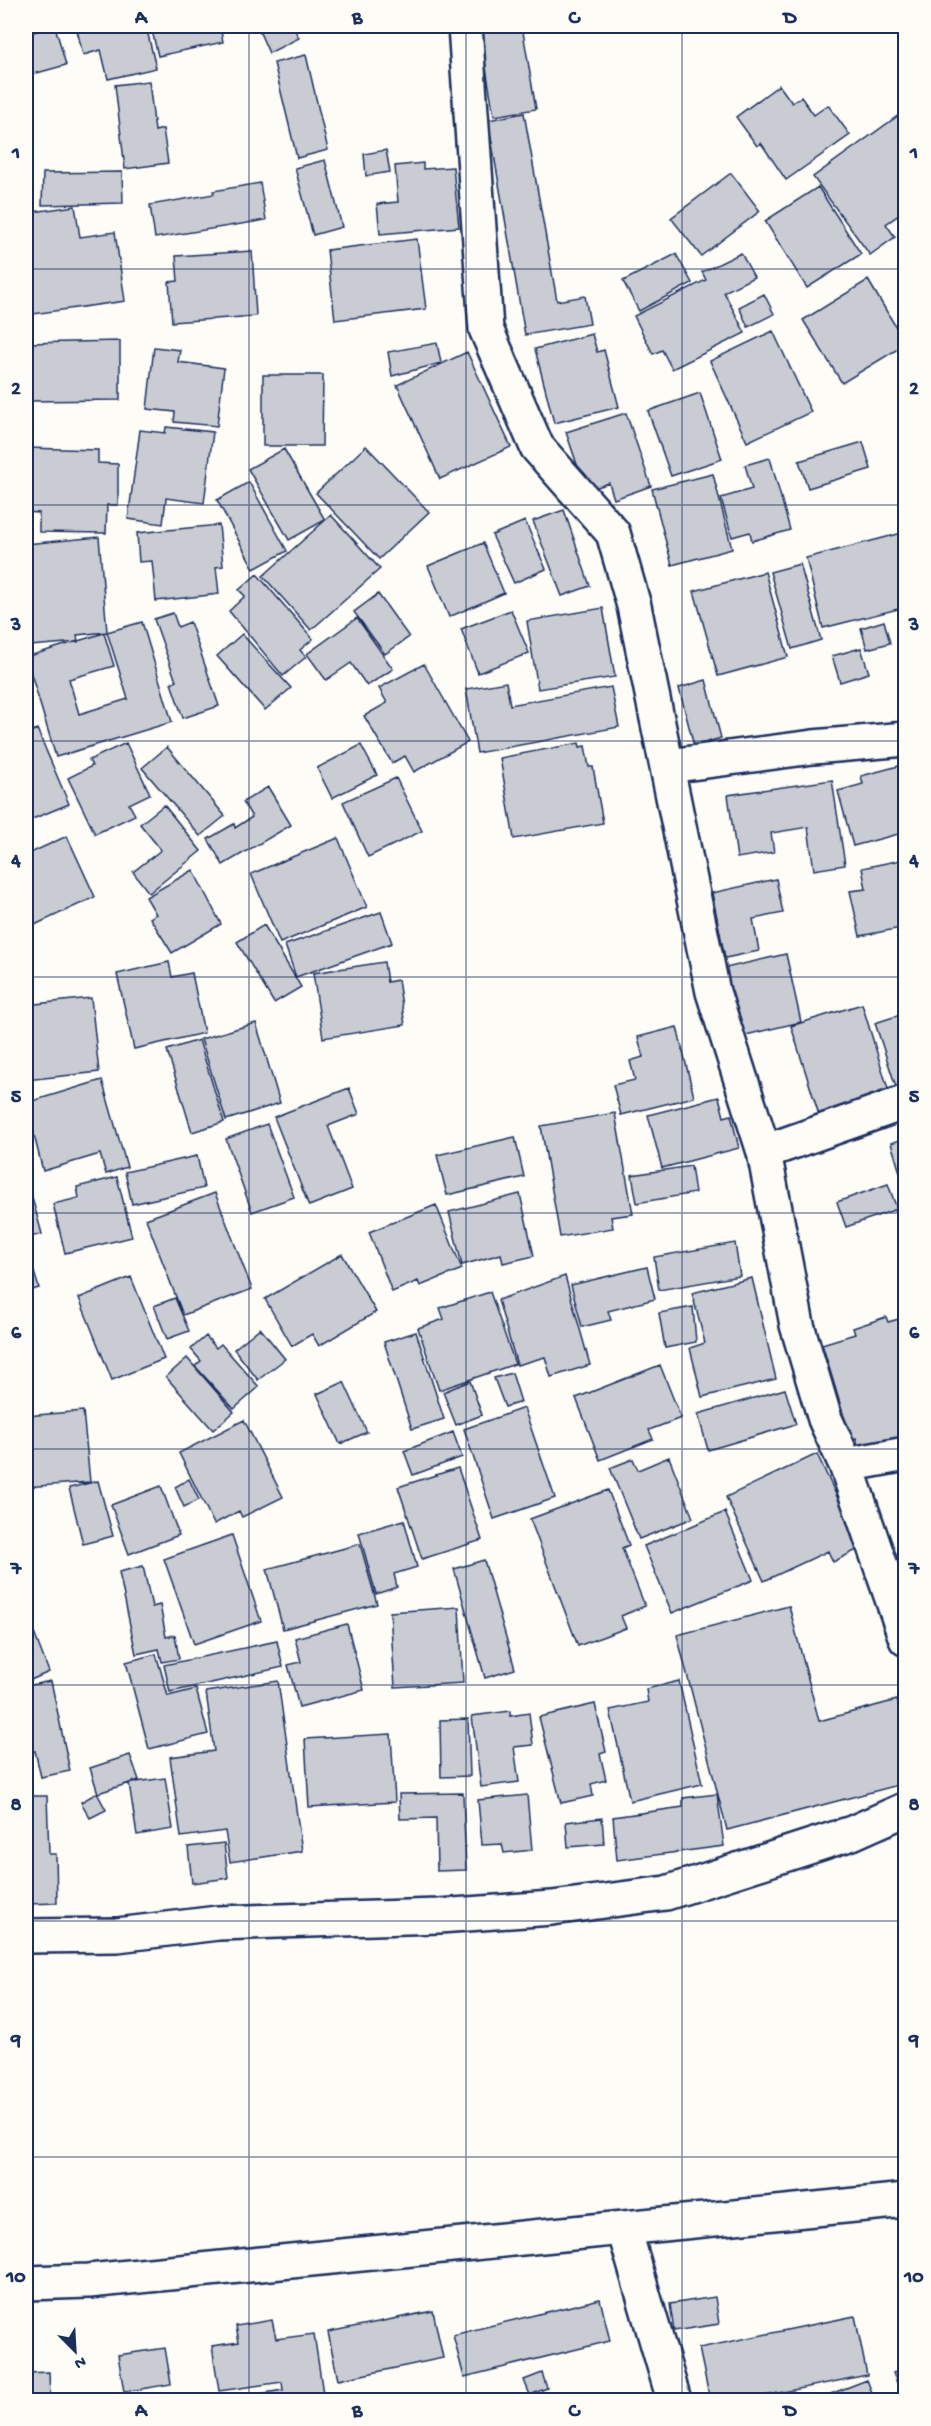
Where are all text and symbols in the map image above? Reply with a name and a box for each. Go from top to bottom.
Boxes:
text: A [134,8,149,31]
text: B [351,8,363,31]
text: C [568,8,582,31]
text: D [781,8,797,31]
text: 1 [11,143,20,166]
text: 1 [909,143,918,166]
text: 2 [11,379,21,402]
text: 2 [909,379,919,402]
text: 3 [10,615,21,638]
text: 3 [908,615,919,638]
text: 4 [10,851,21,874]
text: 4 [908,851,919,874]
text: 5 [11,1087,22,1110]
text: 5 [909,1087,920,1110]
text: 6 [11,1323,22,1346]
text: 6 [909,1323,920,1346]
text: 7 [10,1559,23,1582]
text: 7 [908,1559,921,1582]
text: 8 [11,1795,22,1818]
text: 8 [909,1795,920,1818]
text: 9 [10,2031,21,2054]
text: 9 [908,2031,919,2054]
text: 10 [5,2267,26,2290]
text: 10 [903,2267,924,2290]
north arrow [45,2321,105,2381]
text: N [71,2351,88,2373]
text: A [134,2401,149,2424]
text: B [351,2401,363,2424]
text: C [568,2401,582,2424]
text: D [781,2401,797,2424]

